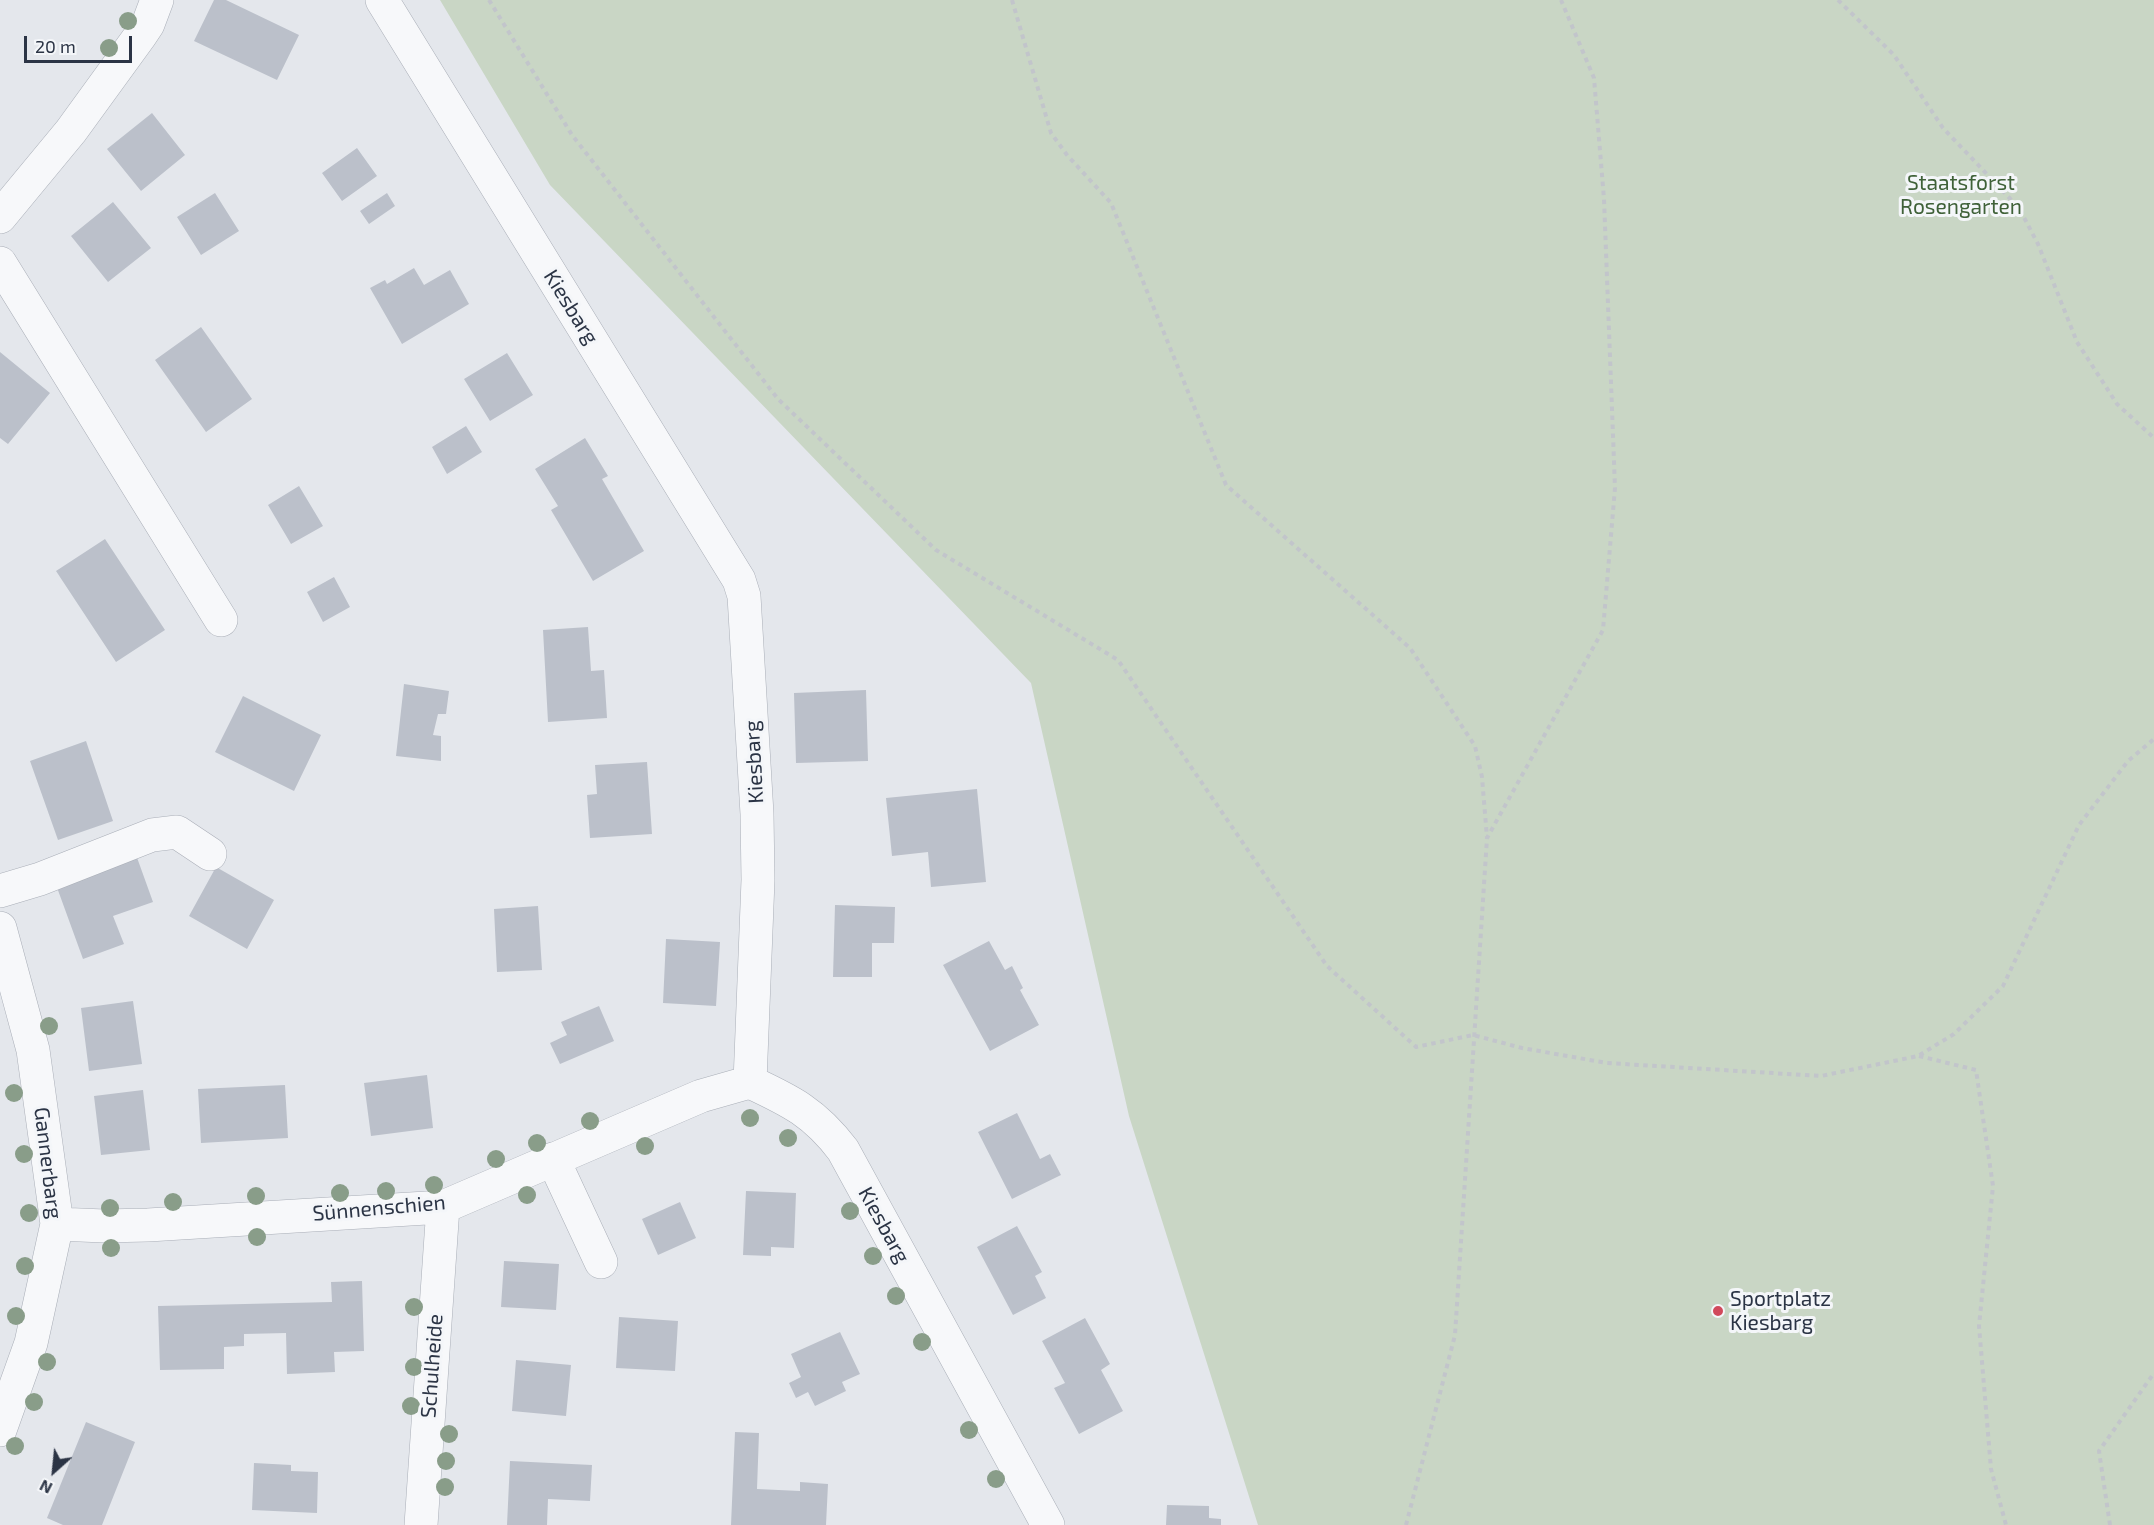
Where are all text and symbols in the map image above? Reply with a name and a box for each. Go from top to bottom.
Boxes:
scale bar [27,24,135,62]
text: 20 m [35,35,76,57]
park label: Staatsforst Rosengarten [1900,170,2022,220]
street label: Kiesbarg [538,265,604,349]
street label: Kiesbarg [739,720,769,804]
street label: Gannerbarg [29,1106,67,1220]
street label: Kiesbarg [853,1183,915,1267]
street label: Sünnenschien [311,1190,447,1226]
place label: Sportplatz Kiesbarg [1730,1286,1831,1336]
marker: Sportplatz Kiesbarg [1711,1304,1725,1318]
street label: Schulheide [416,1313,448,1419]
north arrow [24,1441,84,1501]
text: N [36,1476,55,1499]

